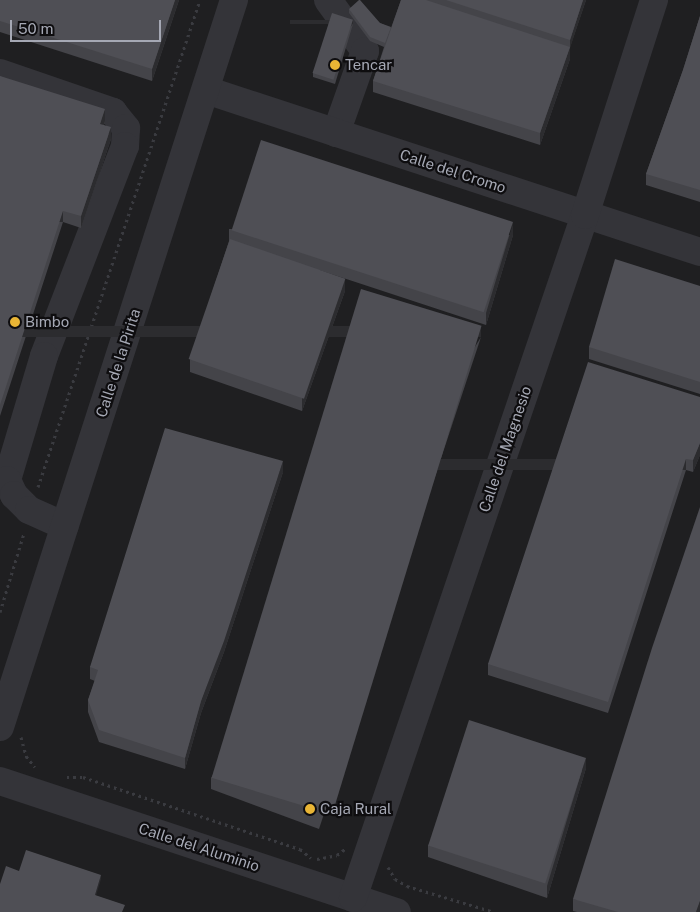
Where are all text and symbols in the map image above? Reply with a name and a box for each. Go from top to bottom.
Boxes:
scale bar [12,10,164,42]
text: 50 m [18,20,53,37]
place label: Tencar [345,56,392,74]
marker: Tencar [329,59,341,71]
street label: Calle del Cromo [398,145,508,197]
street label: Calle de la Pirita [92,306,144,420]
place label: Bimbo [25,313,69,331]
marker: Bimbo [9,316,21,328]
street label: Calle del Magnesio [475,383,535,515]
place label: Caja Rural [320,800,392,818]
marker: Caja Rural [304,803,316,815]
street label: Calle del Aluminio [136,819,262,875]

